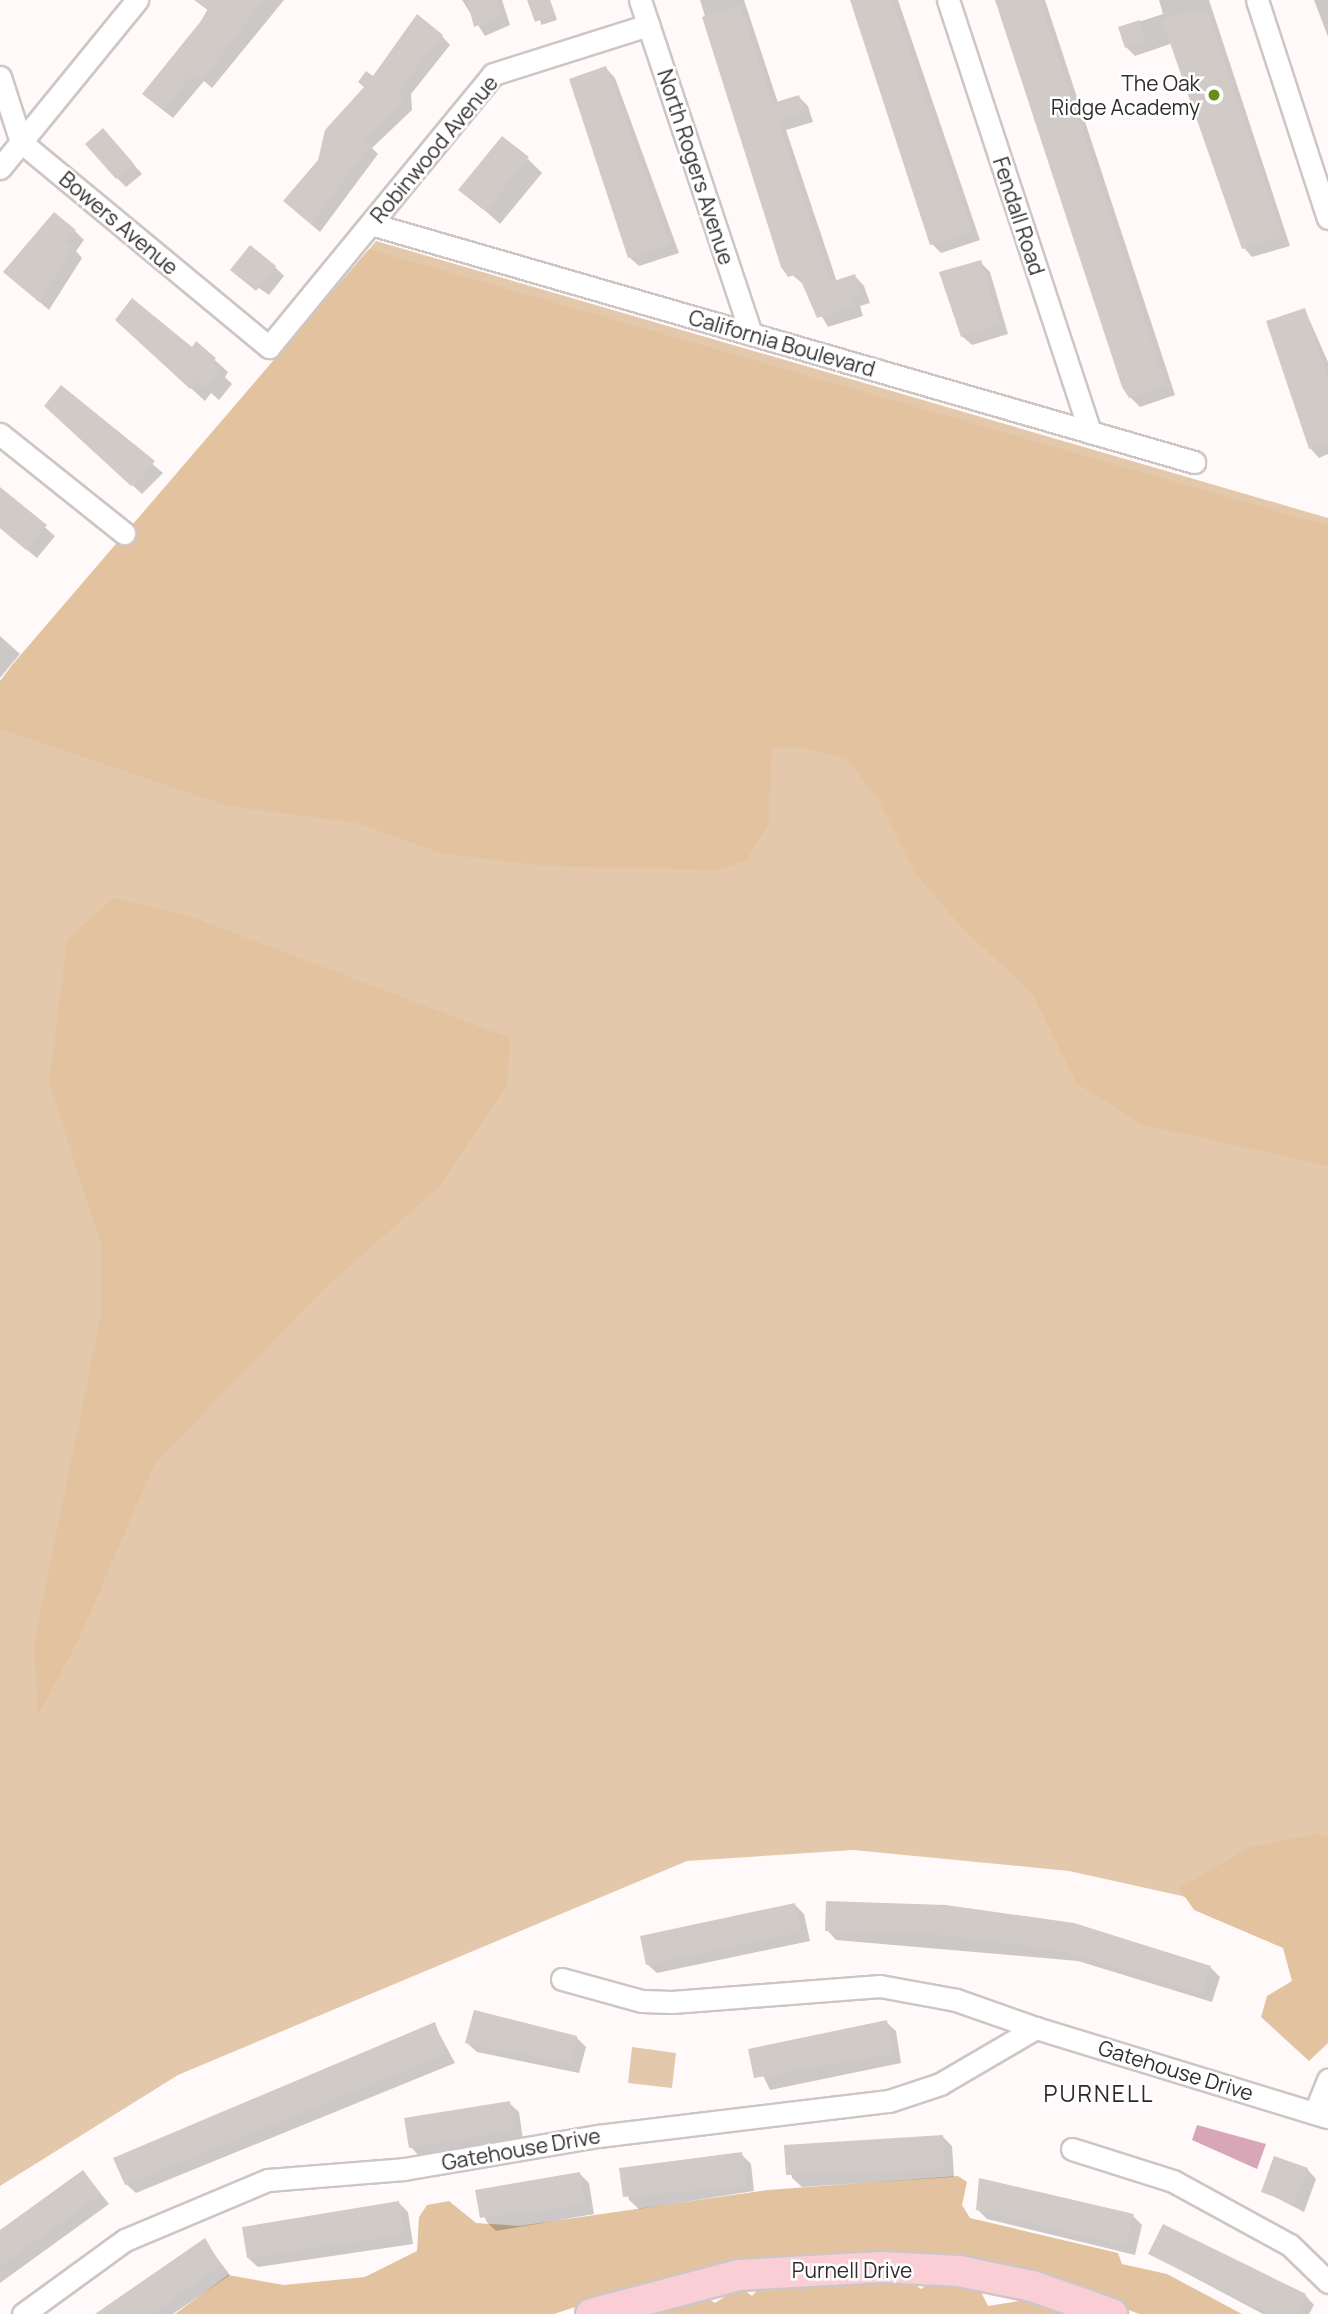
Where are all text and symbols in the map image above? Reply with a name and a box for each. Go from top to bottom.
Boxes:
street label: North Rogers Avenue [652,66,740,268]
street label: Robinwood Avenue [365,70,503,228]
place label: The Oak Ridge Academy [1051,70,1200,120]
marker: The Oak Ridge Academy [1206,87,1222,103]
street label: Fendall Road [988,154,1050,278]
street label: Bowers Avenue [55,166,183,280]
street label: California Boulevard [686,304,878,382]
street label: Gatehouse Drive [1095,2034,1257,2106]
district label: PURNELL [1044,2079,1154,2107]
street label: Gatehouse Drive [440,2123,602,2175]
street label: Purnell Drive [792,2257,912,2283]

